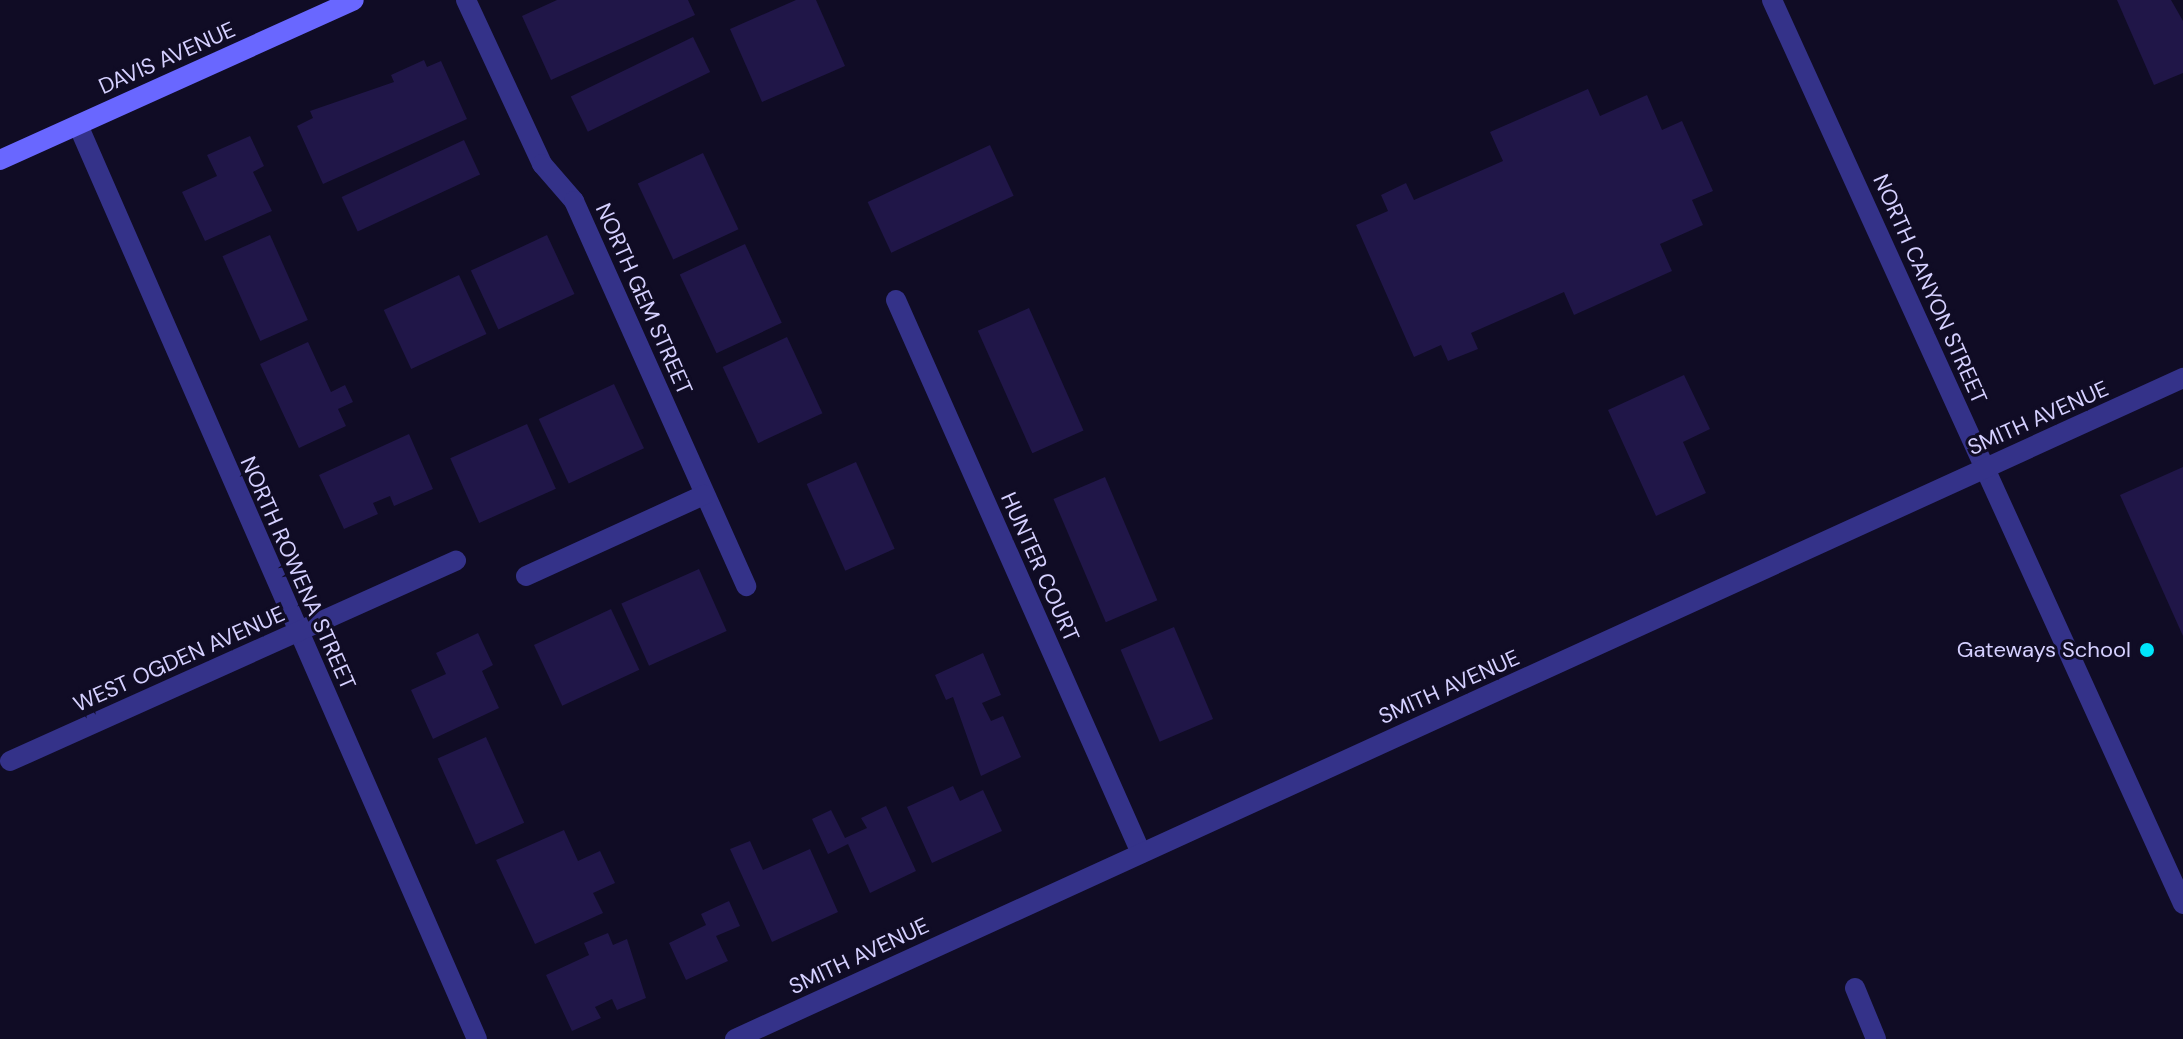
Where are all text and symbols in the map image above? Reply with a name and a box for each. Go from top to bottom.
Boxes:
street label: DAVIS AVENUE [95,16,239,100]
street label: NORTH CANYON STREET [1867,170,1993,408]
street label: NORTH GEM STREET [590,199,698,399]
street label: SMITH AVENUE [1964,375,2112,461]
street label: NORTH ROWENA STREET [235,452,361,694]
street label: HUNTER COURT [995,488,1085,646]
street label: WEST OGDEN AVENUE [69,601,289,717]
place label: Gateways School [1957,637,2131,663]
marker: Gateways School [2138,641,2156,659]
street label: SMITH AVENUE [1375,644,1523,730]
street label: SMITH AVENUE [785,912,933,1000]

